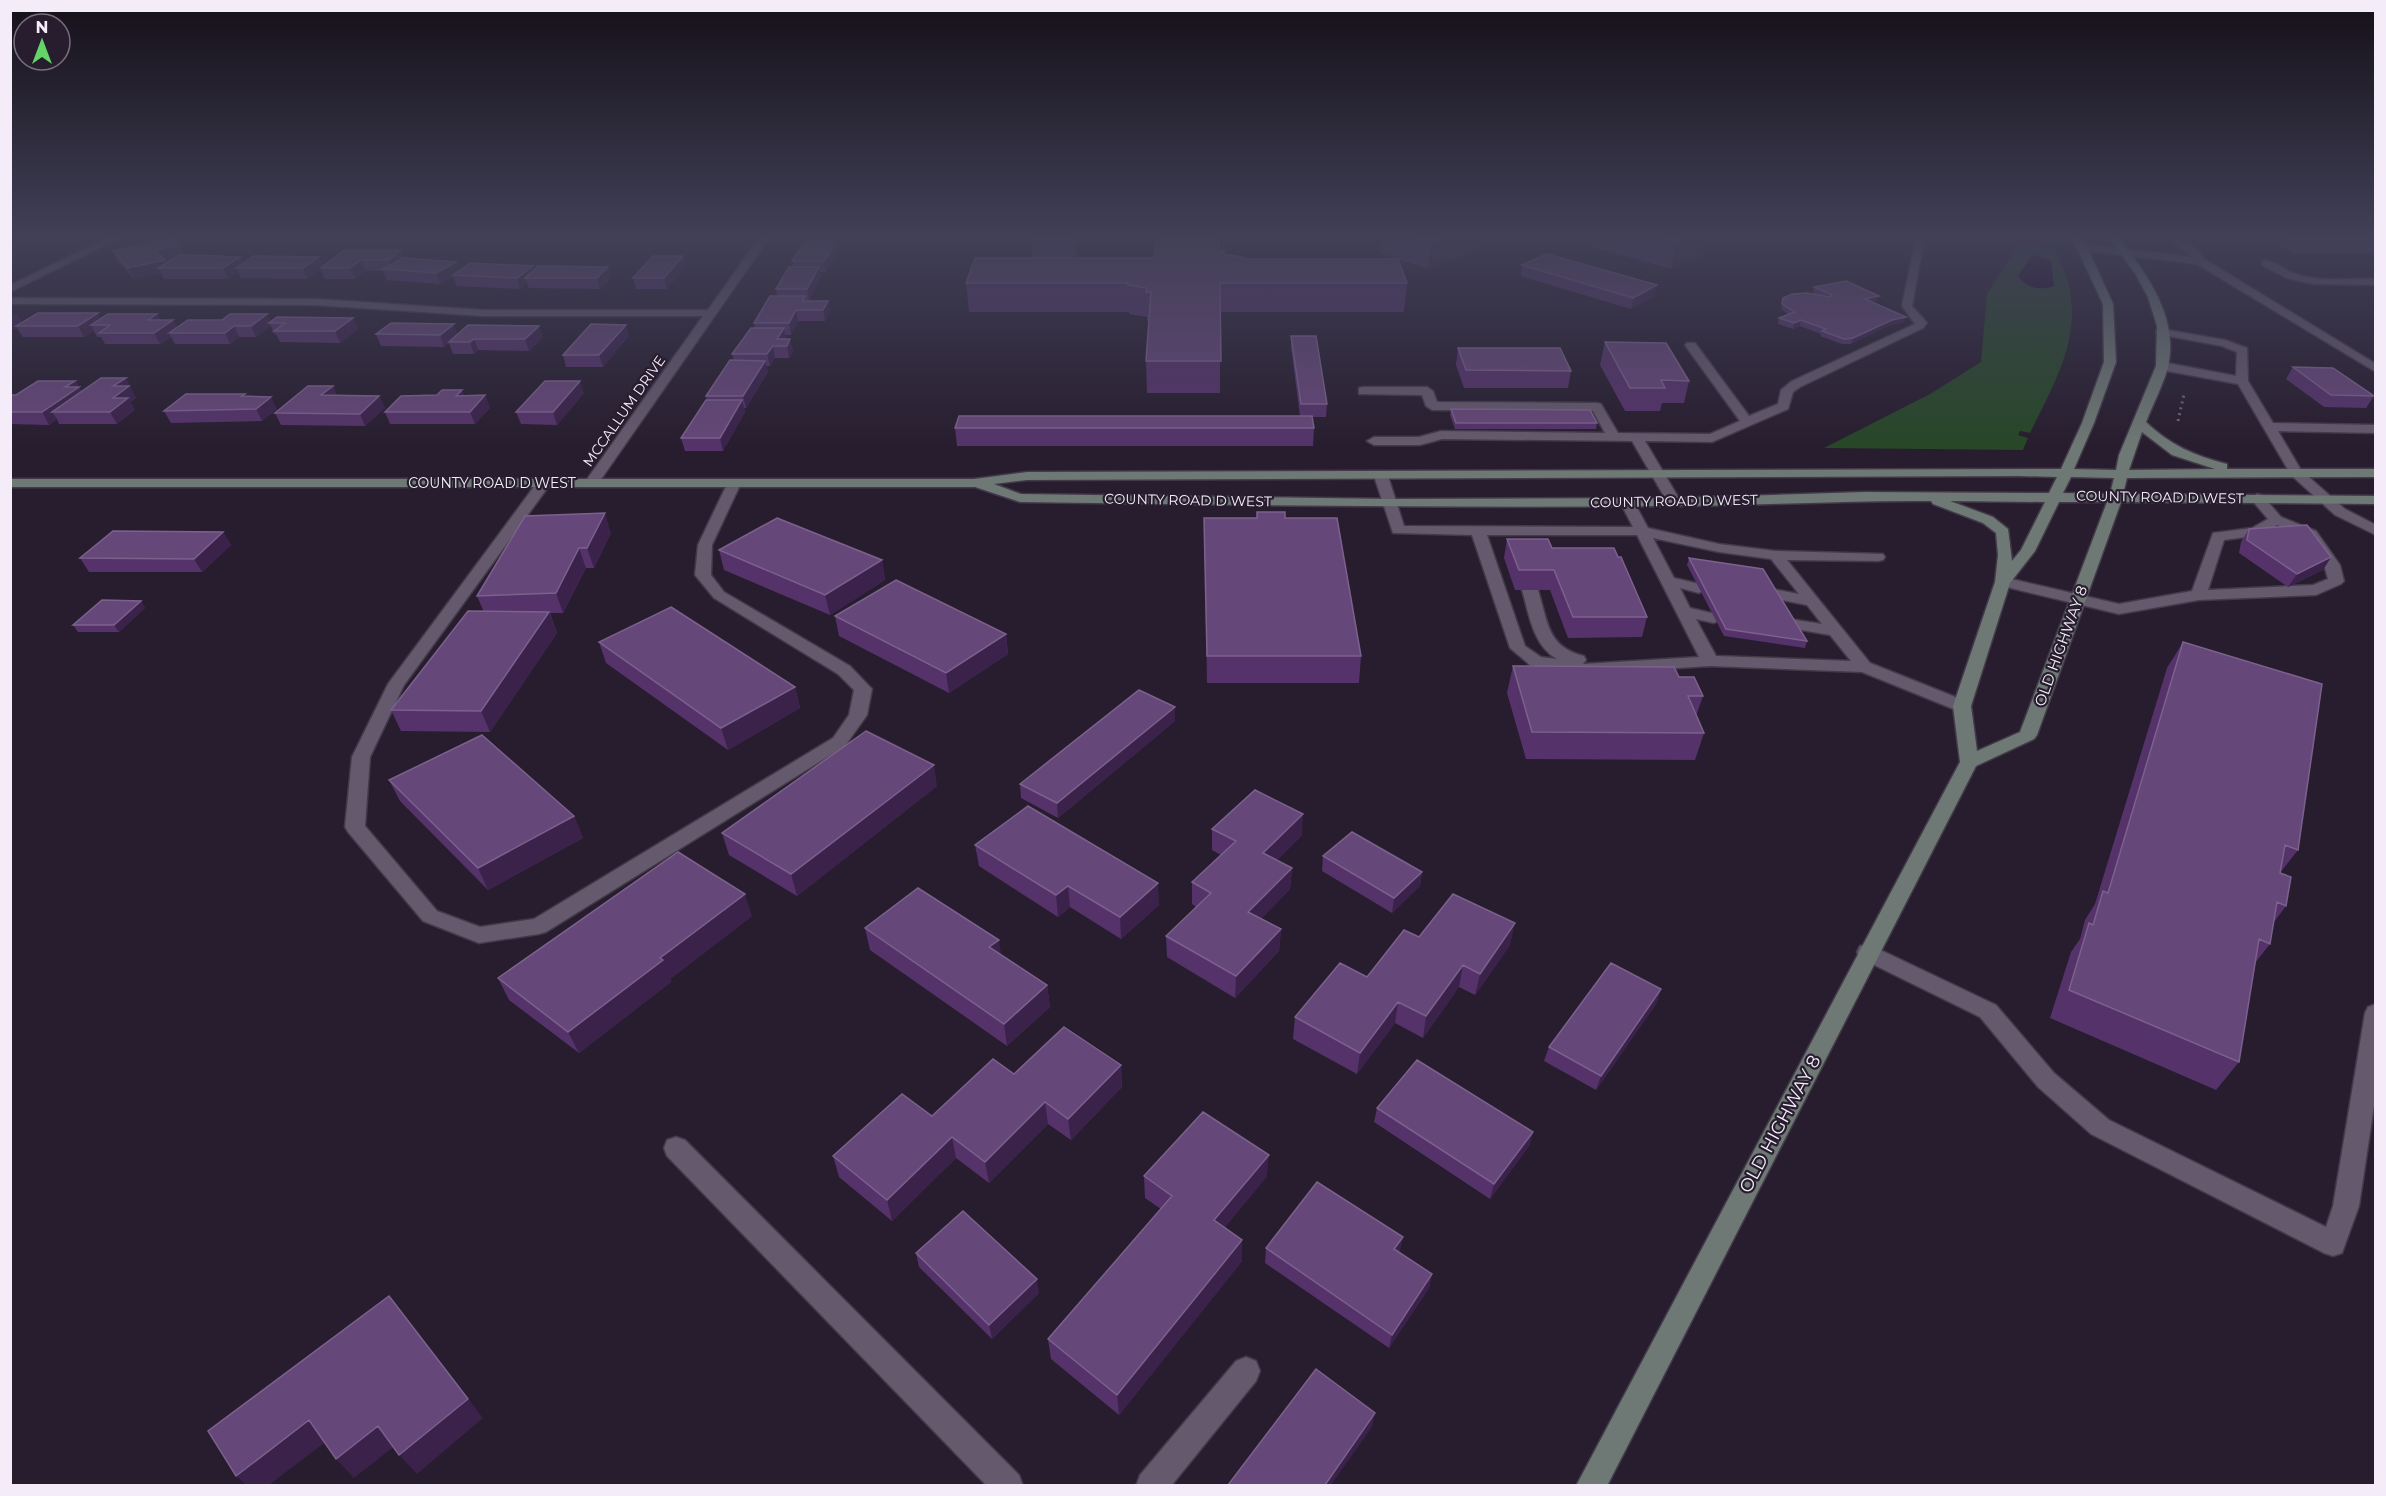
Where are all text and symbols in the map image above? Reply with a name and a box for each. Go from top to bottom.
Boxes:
north arrow [12,12,72,72]
text: N [36,18,48,37]
street label: MCCALLUM DRIVE [579,352,669,470]
street label: COUNTY ROAD D WEST [408,474,576,492]
street label: COUNTY ROAD D WEST [2076,487,2244,507]
street label: COUNTY ROAD D WEST [1104,490,1272,510]
street label: COUNTY ROAD D WEST [1590,491,1758,511]
street label: OLD HIGHWAY 8 [2030,583,2091,709]
street label: OLD HIGHWAY 8 [1734,1051,1826,1197]

